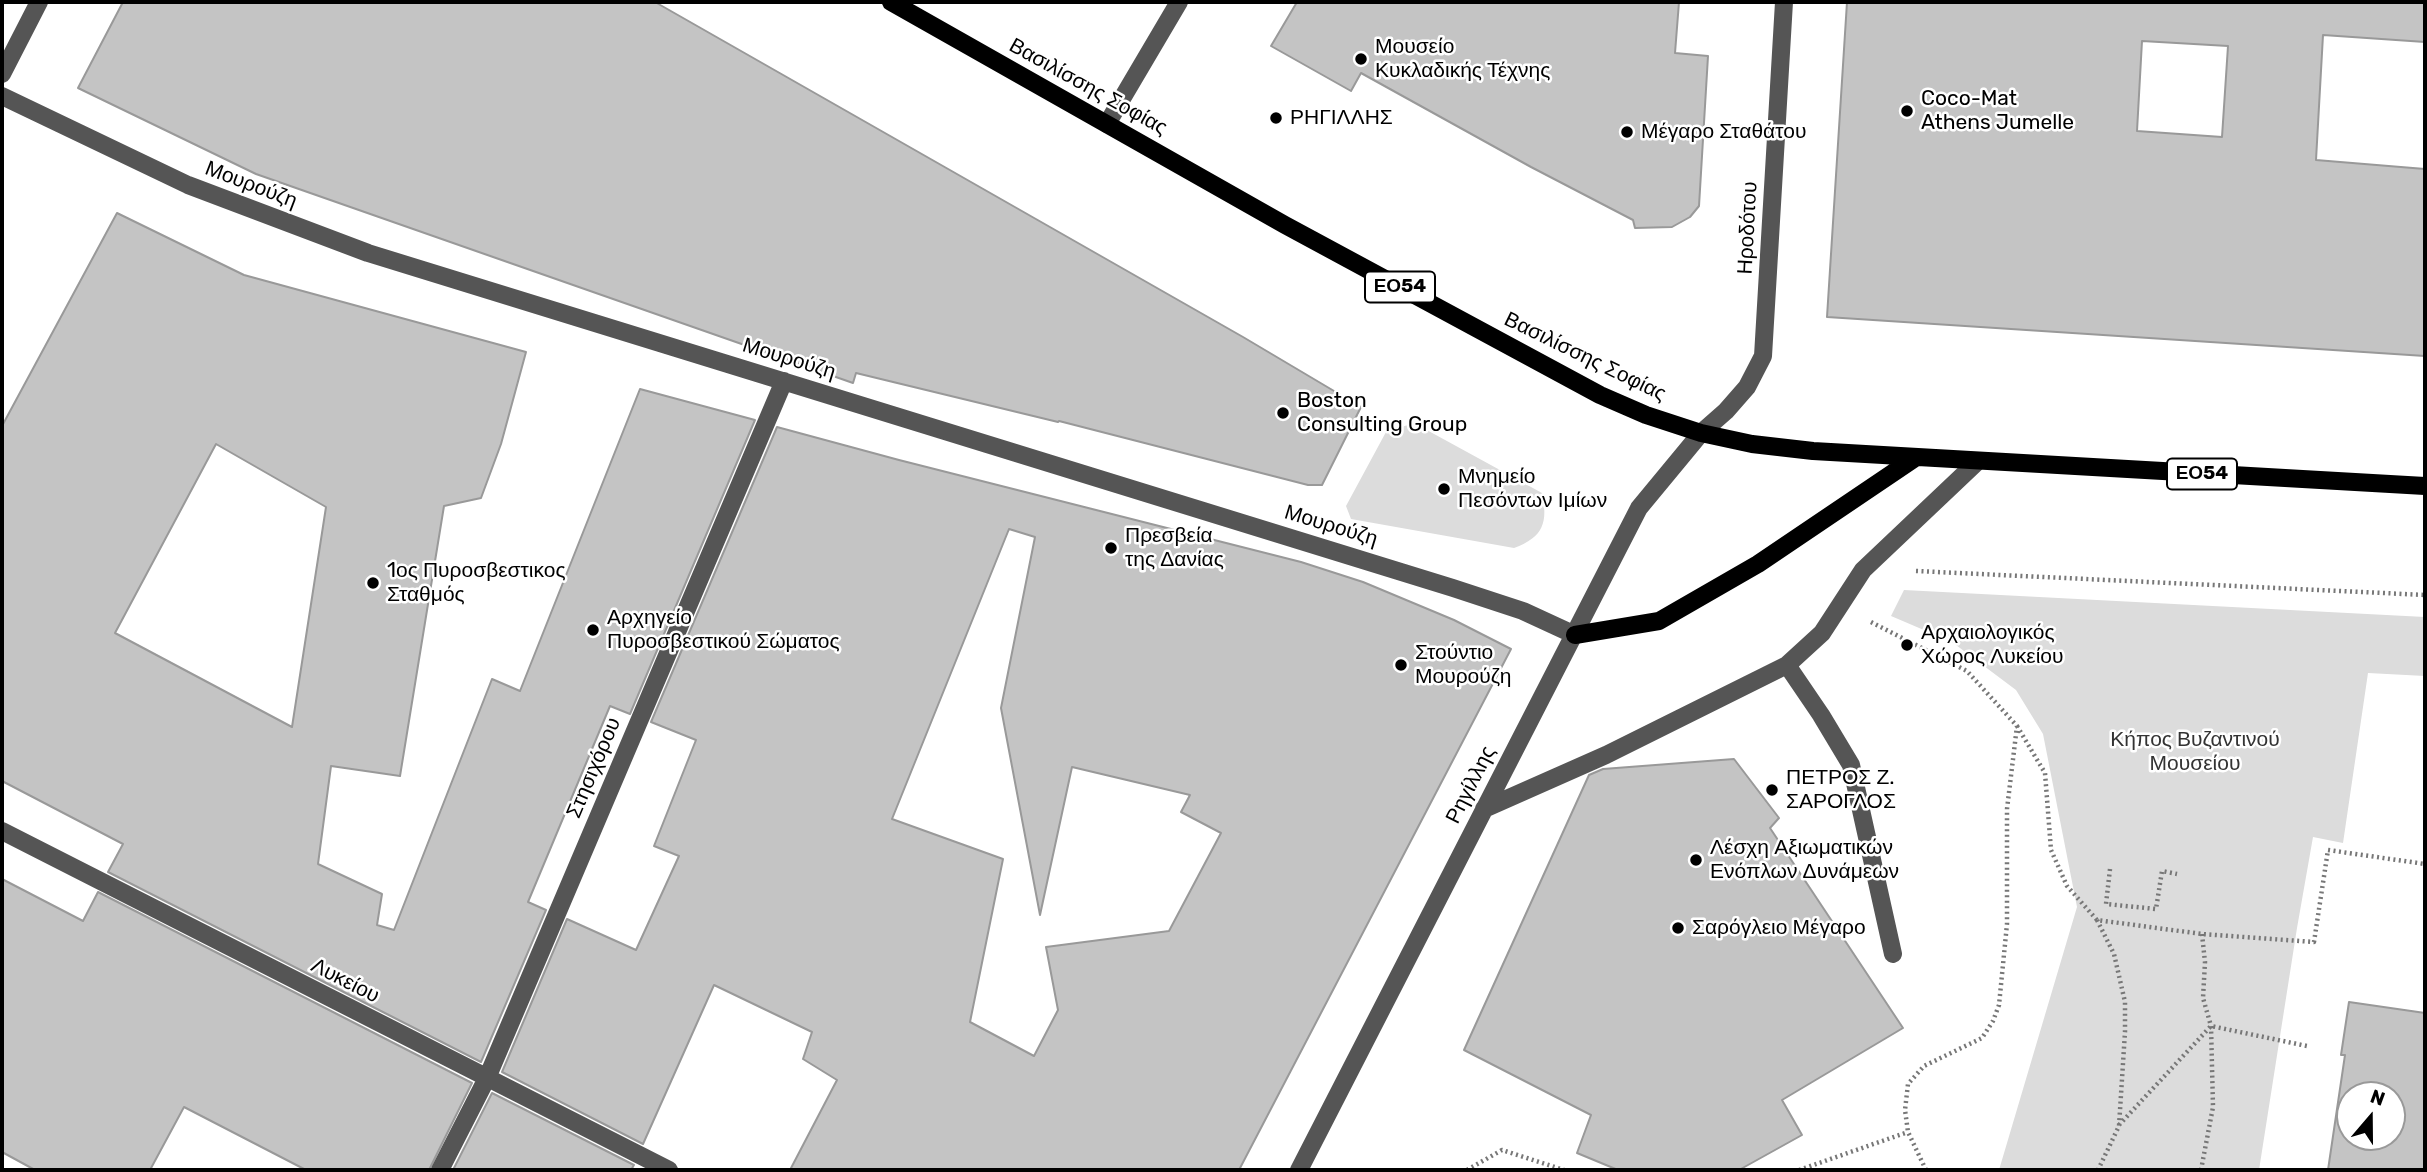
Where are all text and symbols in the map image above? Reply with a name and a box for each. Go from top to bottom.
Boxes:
street label: Βασιλίσσης Σοφίας [1004,33,1172,141]
place label: Μουσείο Κυκλαδικής Τέχνης [1375,34,1550,84]
marker: Μουσείο Κυκλαδικής Τέχνης [1353,51,1369,67]
place label: Coco-Mat Athens Jumelle [1921,86,2074,136]
marker: Coco-Mat Athens Jumelle [1899,103,1915,119]
place label: ΡΗΓΙΛΛΗΣ [1290,105,1393,131]
marker: ΡΗΓΙΛΛΗΣ [1268,110,1284,126]
place label: Μέγαρο Σταθάτου [1641,119,1806,145]
marker: Μέγαρο Σταθάτου [1619,124,1635,140]
street label: Μουρούζη [202,156,300,214]
street label: Ηροδότου [1733,181,1763,275]
road number: ΕΟ54 [1365,272,1435,302]
street label: Βασιλίσσης Σοφίας [1500,307,1670,407]
street label: Μουρούζη [739,333,839,385]
place label: Boston Consulting Group [1297,388,1467,438]
marker: Boston Consulting Group [1275,405,1291,421]
road number: ΕΟ54 [2167,458,2237,489]
place label: Μνημείο Πεσόντων Ιμίων [1458,464,1607,514]
marker: Μνημείο Πεσόντων Ιμίων [1436,481,1452,497]
street label: Μουρούζη [1281,500,1381,552]
place label: Πρεσβεία της Δανίας [1125,523,1224,573]
marker: Πρεσβεία της Δανίας [1103,540,1119,556]
place label: 1ος Πυροσβεστικος Σταθμός [387,558,566,608]
marker: 1ος Πυροσβεστικος Σταθμός [365,575,381,591]
place label: Αρχηγείο Πυροσβεστικού Σώματος [607,605,840,655]
place label: Αρχαιολογικός Χώρος Λυκείου [1921,620,2063,670]
marker: Αρχηγείο Πυροσβεστικού Σώματος [585,622,601,638]
marker: Αρχαιολογικός Χώρος Λυκείου [1899,637,1915,653]
place label: Στούντιο Μουρούζη [1415,640,1511,690]
marker: Στούντιο Μουρούζη [1393,657,1409,673]
street label: Στησιχόρου [562,714,626,822]
park label: Κήπος Βυζαντινού Μουσείου [2110,727,2280,777]
street label: Ρηγίλλης [1441,742,1501,828]
place label: ΠΕΤΡΟΣ Ζ. ΣΑΡΟΓΛΟΣ [1786,765,1896,815]
marker: ΠΕΤΡΟΣ Ζ. ΣΑΡΟΓΛΟΣ [1764,782,1780,798]
place label: Λέσχη Αξιωματικών Ενόπλων Δυνάμεων [1710,835,1899,885]
marker: Λέσχη Αξιωματικών Ενόπλων Δυνάμεων [1688,852,1704,868]
place label: Σαρόγλειο Μέγαρο [1692,915,1866,941]
marker: Σαρόγλειο Μέγαρο [1670,920,1686,936]
street label: Λυκείου [307,953,383,1009]
north arrow [2336,1081,2406,1151]
text: N [2367,1085,2388,1111]

